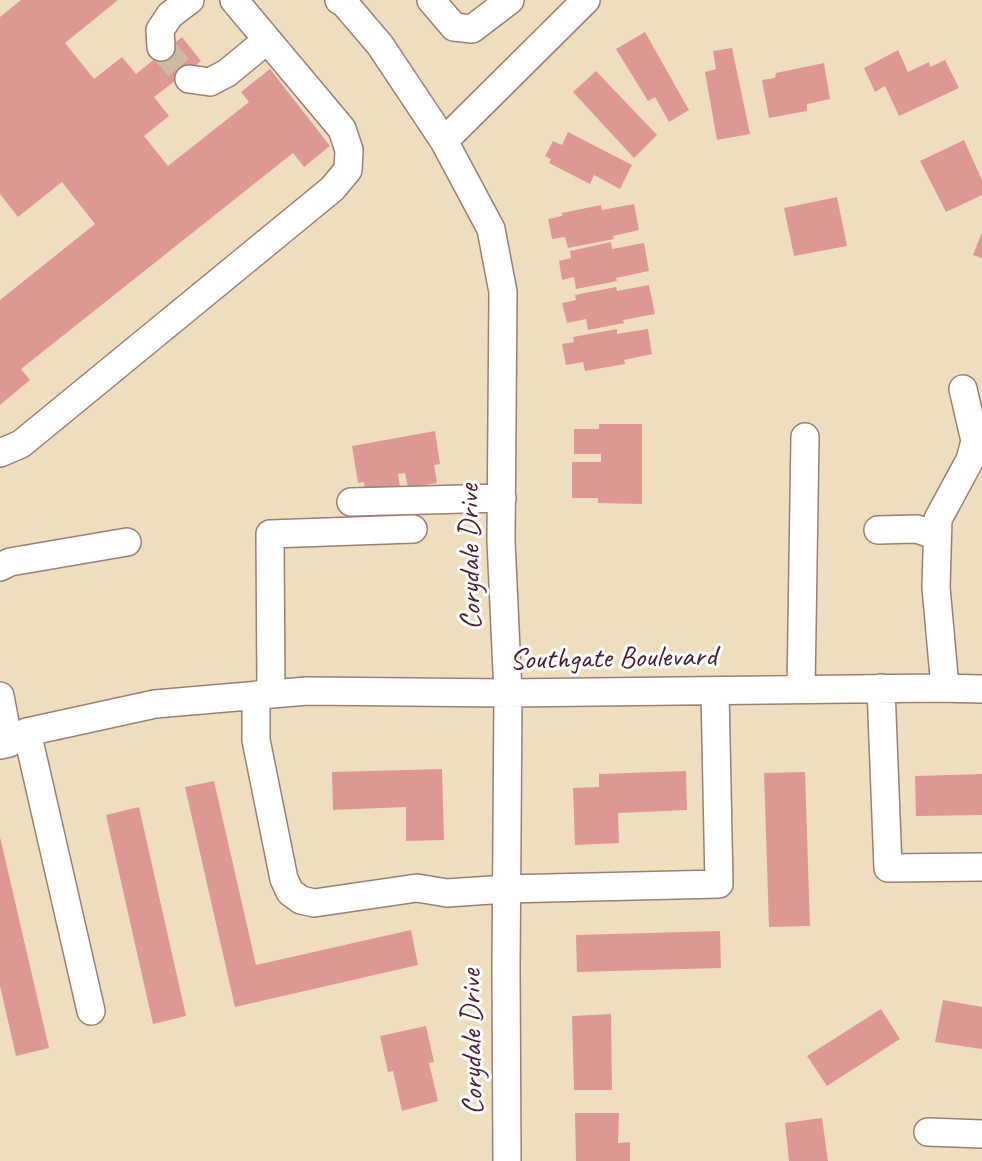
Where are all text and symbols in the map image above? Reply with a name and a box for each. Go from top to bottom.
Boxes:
street label: Corydale Drive [452,484,490,630]
street label: Southgate Boulevard [509,639,717,679]
street label: Corydale Drive [454,969,492,1115]

